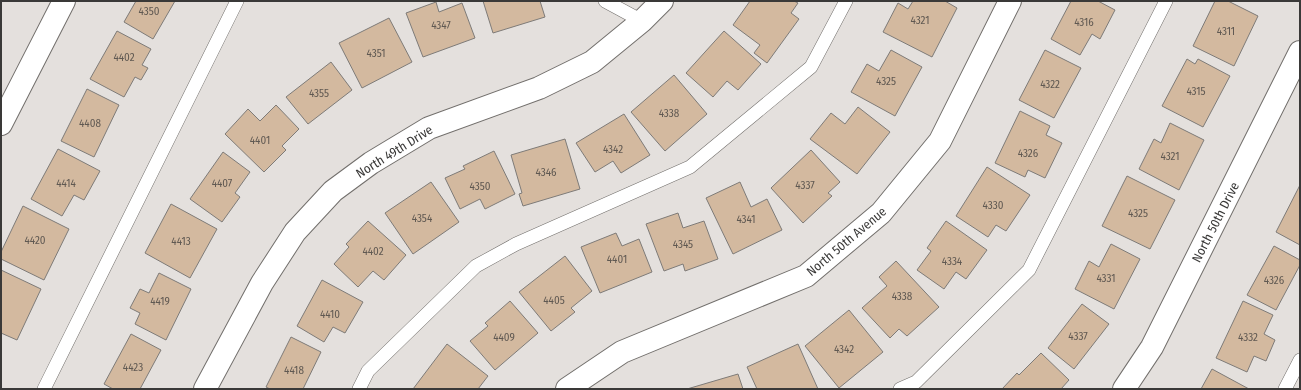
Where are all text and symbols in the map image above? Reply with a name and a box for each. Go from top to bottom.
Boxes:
house number: 4350 [139,5,160,18]
house number: 4321 [911,14,929,27]
house number: 4316 [1074,16,1094,29]
house number: 4347 [431,19,451,32]
house number: 4311 [1217,25,1235,38]
house number: 4351 [367,47,385,60]
house number: 4402 [113,51,135,64]
house number: 4325 [876,75,896,88]
house number: 4322 [1040,78,1060,91]
house number: 4315 [1186,85,1206,98]
house number: 4355 [309,87,329,100]
house number: 4338 [659,107,680,120]
house number: 4408 [79,117,101,130]
street label: North 49th Drive [353,122,435,181]
house number: 4401 [250,134,270,147]
house number: 4342 [603,143,623,156]
house number: 4326 [1018,147,1039,160]
house number: 4321 [1161,150,1179,163]
house number: 4346 [536,166,557,179]
house number: 4414 [56,177,77,190]
house number: 4407 [212,177,233,190]
house number: 4337 [795,179,815,192]
house number: 4350 [470,180,491,193]
street label: North 50th Drive [1189,180,1242,265]
house number: 4330 [983,199,1004,212]
street label: North 50th Avenue [803,204,889,279]
house number: 4325 [1128,207,1148,220]
house number: 4354 [412,212,433,225]
house number: 4341 [736,213,756,226]
house number: 4420 [24,234,46,247]
house number: 4413 [171,235,191,248]
house number: 4345 [673,238,693,251]
house number: 4402 [362,245,384,258]
house number: 4401 [607,253,627,266]
house number: 4334 [942,255,963,268]
house number: 4331 [1096,272,1116,285]
house number: 4326 [1264,274,1285,287]
house number: 4338 [892,290,913,303]
house number: 4405 [543,294,565,307]
house number: 4419 [150,295,170,308]
house number: 4410 [320,308,340,321]
house number: 4337 [1068,330,1088,343]
house number: 4409 [493,331,515,344]
house number: 4332 [1238,331,1258,344]
house number: 4342 [834,343,854,356]
house number: 4423 [123,361,143,374]
house number: 4418 [284,364,304,377]

